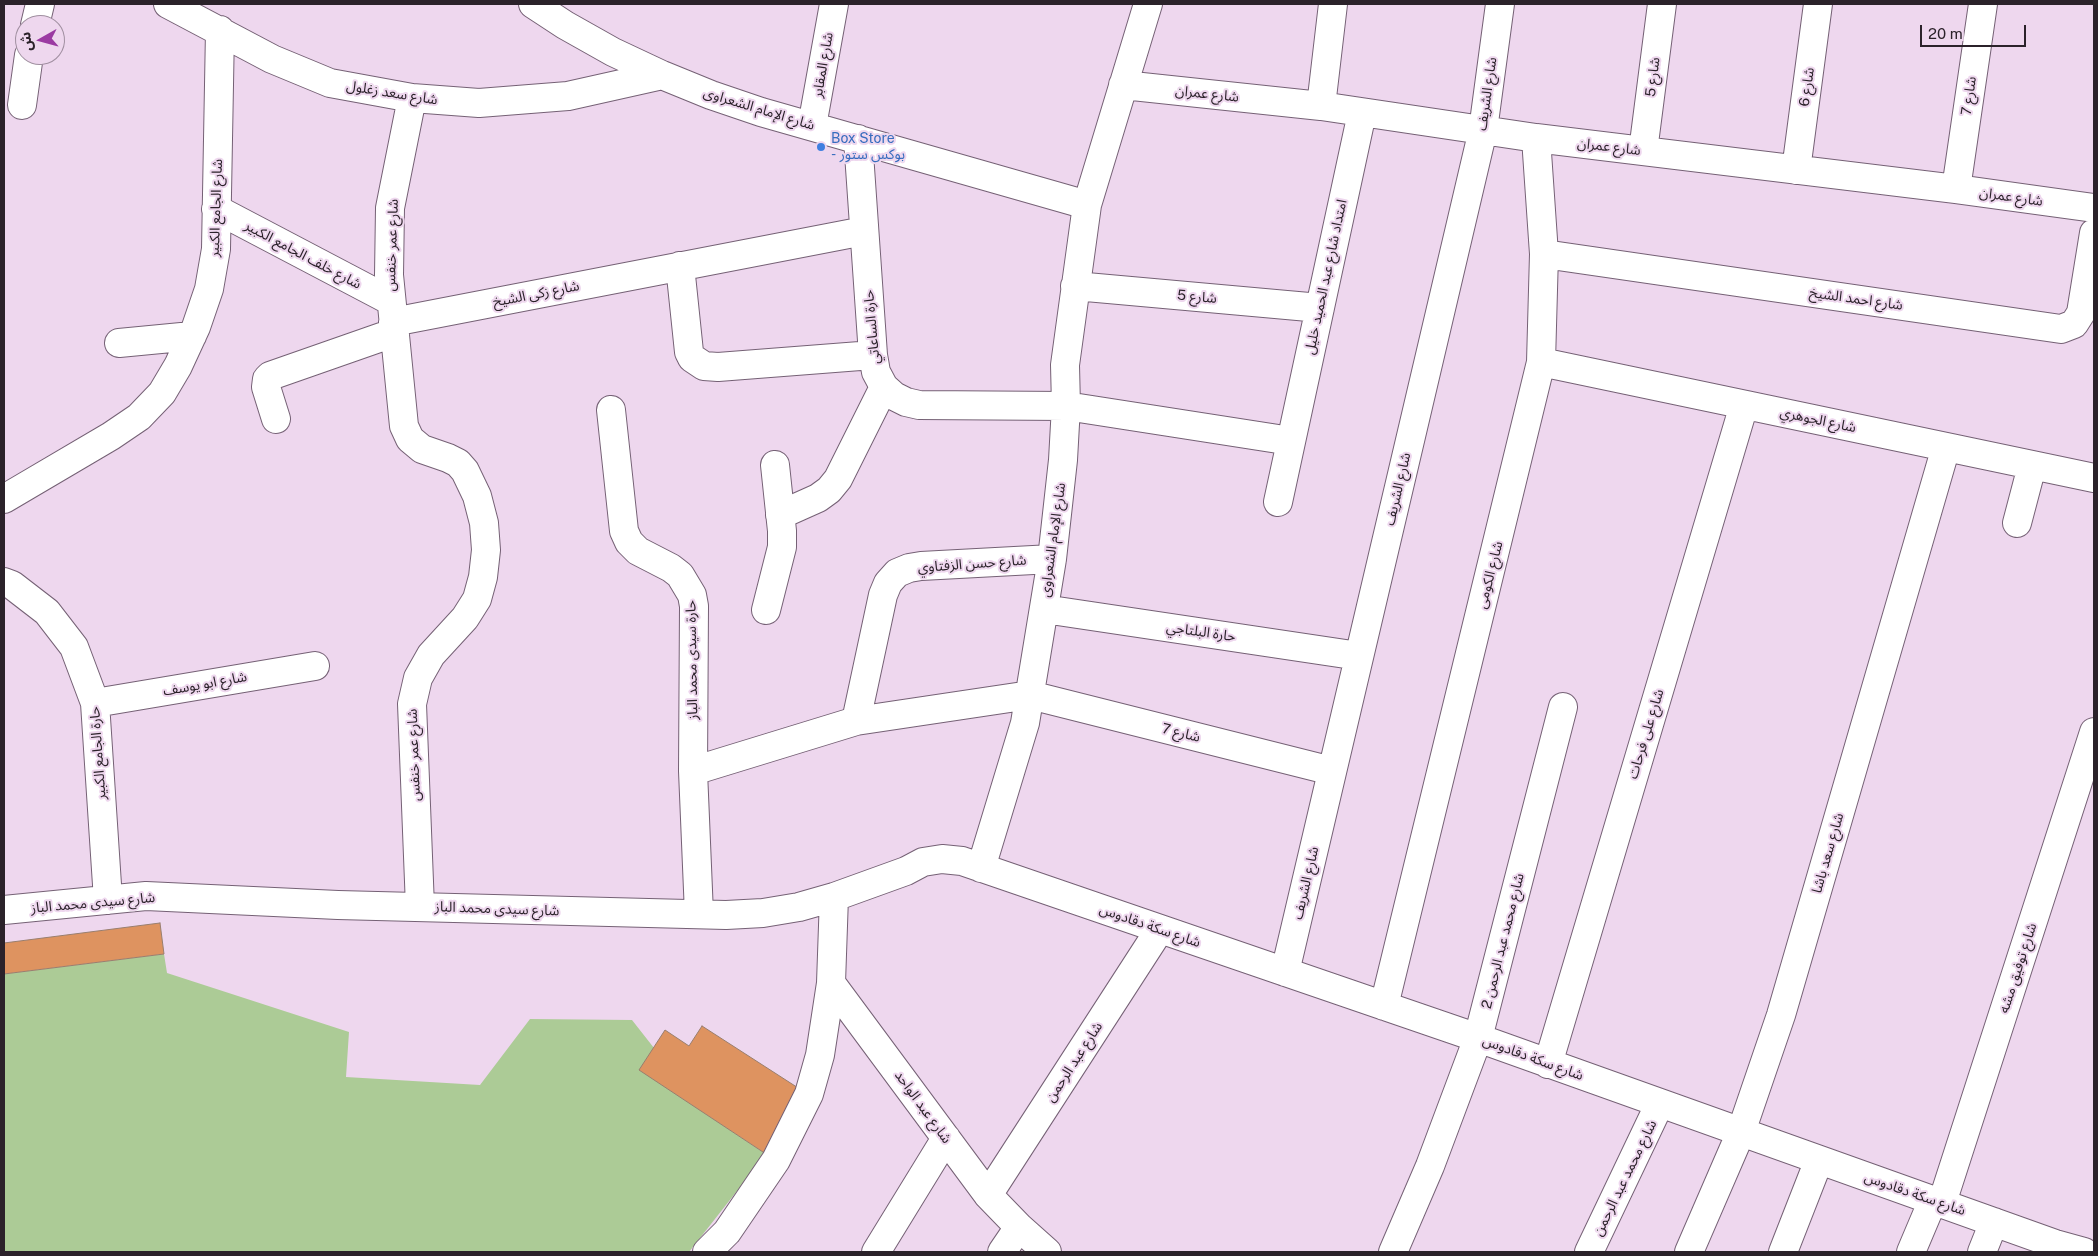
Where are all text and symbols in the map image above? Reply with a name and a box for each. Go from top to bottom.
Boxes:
north arrow [15,15,65,65]
scale bar [1923,15,2029,47]
text: 20 m [1928,25,1963,42]
text: ش [17,31,35,52]
street label: شارع المقابر [809,31,837,99]
street label: شارع الشريف [1474,56,1500,132]
street label: شارع 5 [1642,56,1664,98]
street label: شارع 6 [1796,66,1818,108]
street label: شارع 7 [1958,75,1980,117]
street label: شارع سعد زغلول [345,77,439,109]
street label: شارع عمران [1174,82,1240,106]
street label: شارع الإمام الشعراوى [701,84,817,134]
place label: Box Store - بوكس ستور [831,131,905,164]
street label: شارع عمران [1576,135,1642,159]
marker: Box Store - بوكس ستور [815,141,827,153]
street label: شارع الجامع الكبير [206,158,226,258]
street label: شارع عمران [1978,184,2044,210]
street label: شارع عمر خنفس [382,198,402,292]
street label: امتداد شارع عبد الحميد خليل [1301,198,1351,356]
street label: شارع خلف الجامع الكبير [242,217,364,293]
street label: شارع زكى الشيخ [491,277,581,311]
street label: شارع احمد الشيخ [1808,284,1904,314]
street label: شارع 5 [1177,287,1217,307]
street label: حارة الساعاتي [860,289,884,365]
street label: شارع الجوهري [1778,404,1858,436]
street label: شارع الشريف [1381,451,1415,527]
street label: شارع الإمام الشعراوى [1037,482,1069,598]
street label: شارع الكومى [1473,539,1507,611]
street label: شارع حسن الزفتاوي [917,552,1027,576]
street label: حارة سيدى محمد الباز [683,600,701,720]
street label: حارة البلتاجي [1165,619,1237,645]
street label: شارع ابو يوسف [162,668,248,700]
street label: شارع على فرحات [1624,687,1668,781]
street label: حارة الجامع الكبير [86,706,110,800]
street label: شارع عمر خنفس [404,708,424,802]
street label: شارع 7 [1160,720,1202,746]
street label: شارع سعد باشا [1809,811,1847,895]
street label: شارع الشريف [1289,845,1323,921]
street label: شارع محمد عبد الرحمن 2 [1478,872,1528,1010]
street label: شارع سيدى محمد الباز [30,889,156,917]
street label: شارع سيدى محمد الباز [434,898,560,920]
street label: شارع سكة دقادوس [1097,901,1203,951]
street label: شارع توفيق مشه [1996,921,2040,1015]
street label: شارع عبد الرحمن [1042,1019,1106,1105]
street label: شارع سكة دقادوس [1480,1032,1586,1084]
street label: شارع عبد الواحد [891,1067,955,1147]
street label: شارع محمد عبد الرحمن [1590,1117,1660,1239]
street label: شارع سكة دقادوس [1862,1169,1968,1219]

